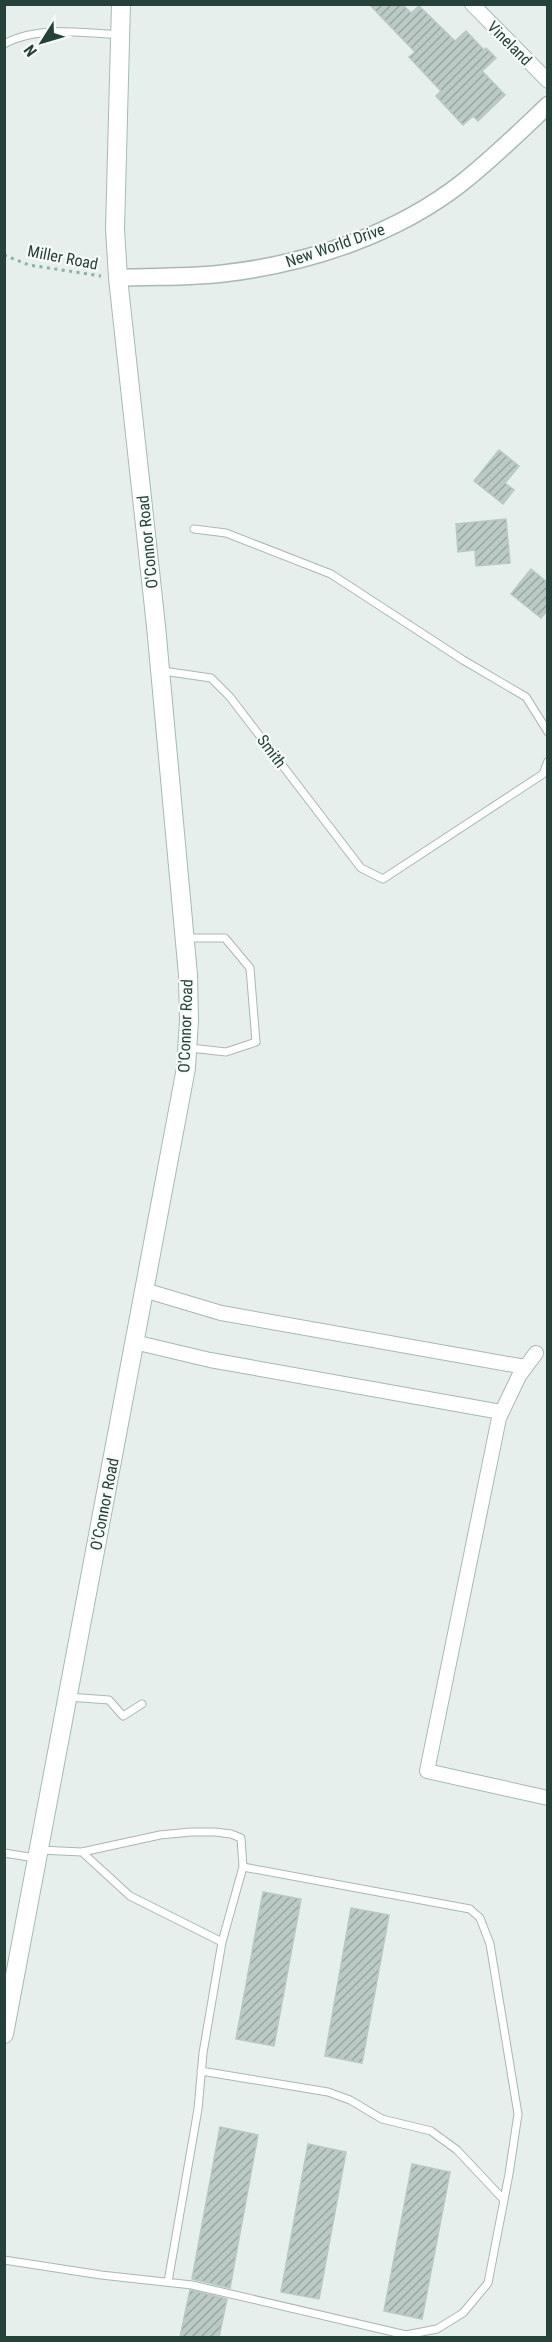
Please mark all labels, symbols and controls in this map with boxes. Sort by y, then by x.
north arrow [12,12,72,72]
street label: Vineland [484,17,536,69]
text: N [20,41,41,60]
street label: New World Drive [283,220,387,271]
street label: Miller Road [26,241,100,274]
street label: O'Connor Road [133,494,162,590]
street label: Smith [253,731,290,772]
street label: O'Connor Road [174,979,197,1073]
street label: O'Connor Road [86,1456,123,1552]

